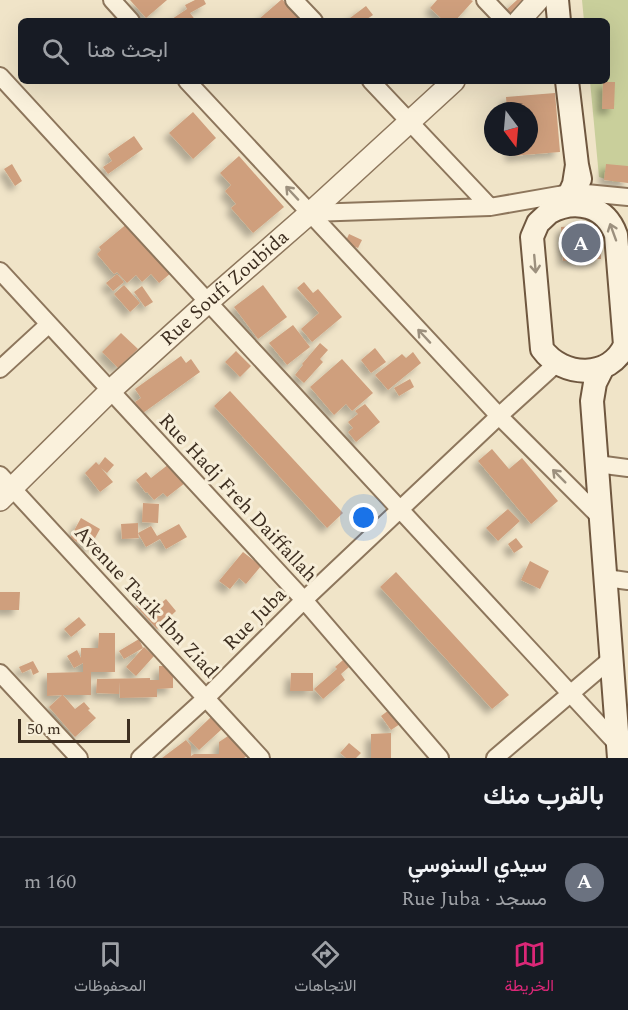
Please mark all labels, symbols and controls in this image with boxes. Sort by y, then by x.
search box [18,18,610,84]
text: ابحث هنا [87,34,168,67]
icon: search [39,35,72,68]
north arrow [484,102,538,156]
one-way arrow [285,186,299,201]
pin: A [562,220,600,266]
street label: Rue Soufi Zoubida [154,223,296,353]
one-way arrow [607,223,618,241]
one-way arrow [530,254,541,274]
one-way arrow [417,329,431,344]
street label: Rue Hadj Freh Daiffallah [152,407,324,589]
one-way arrow [552,469,567,484]
your location [349,503,378,532]
street label: Avenue Tarik Ibn Ziad [67,519,225,685]
street label: Rue Juba [216,580,294,658]
scale bar [18,716,130,744]
text: 50 m [27,717,61,741]
text: بالقرب منك [483,776,604,816]
text: سيدي السنوسي [408,849,547,882]
text: 160 m [24,867,76,897]
text: A [577,867,592,897]
text: مسجد · Rue Juba [401,884,547,914]
tab: المحفوظات [74,938,146,1000]
tab: الاتجاهات [294,938,356,1000]
tab: الخريطة [504,938,554,1000]

